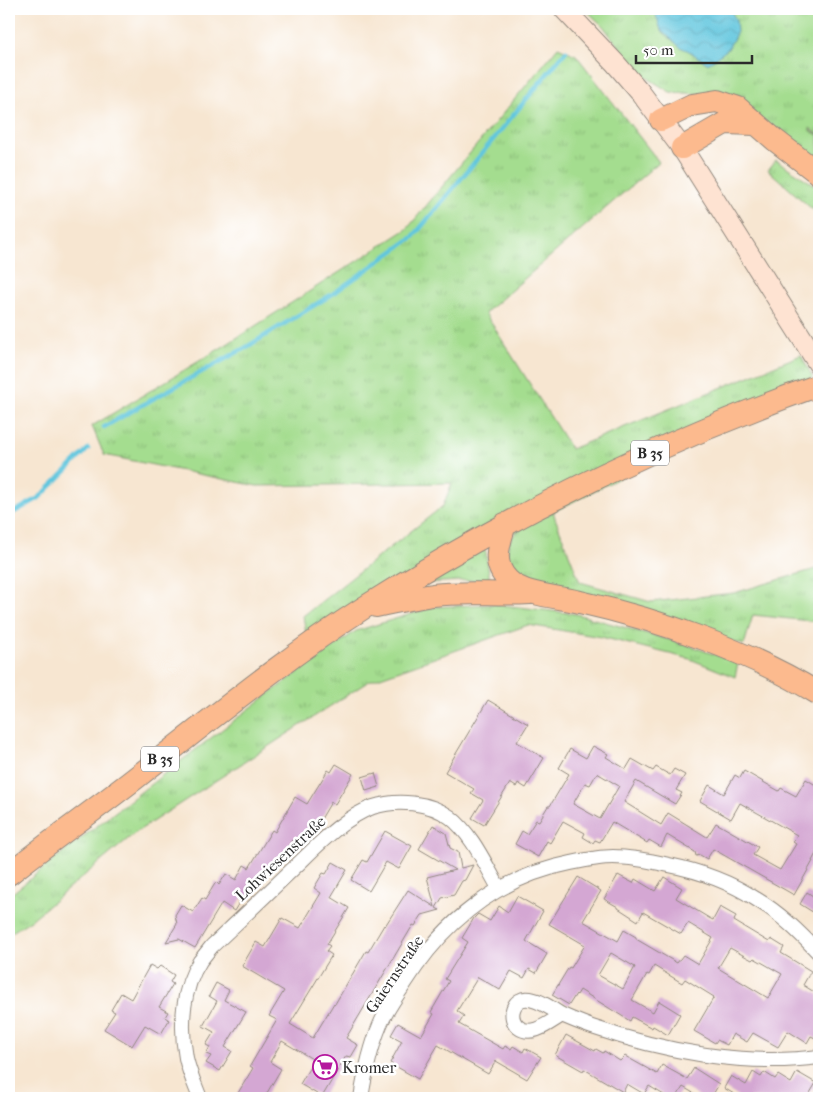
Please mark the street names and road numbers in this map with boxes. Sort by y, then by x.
road number: B 35 [631,440,669,466]
road number: B 35 [141,746,179,772]
street label: Lohwiesenstraße [231,812,329,905]
street label: Gaiernstraße [361,932,427,1017]

